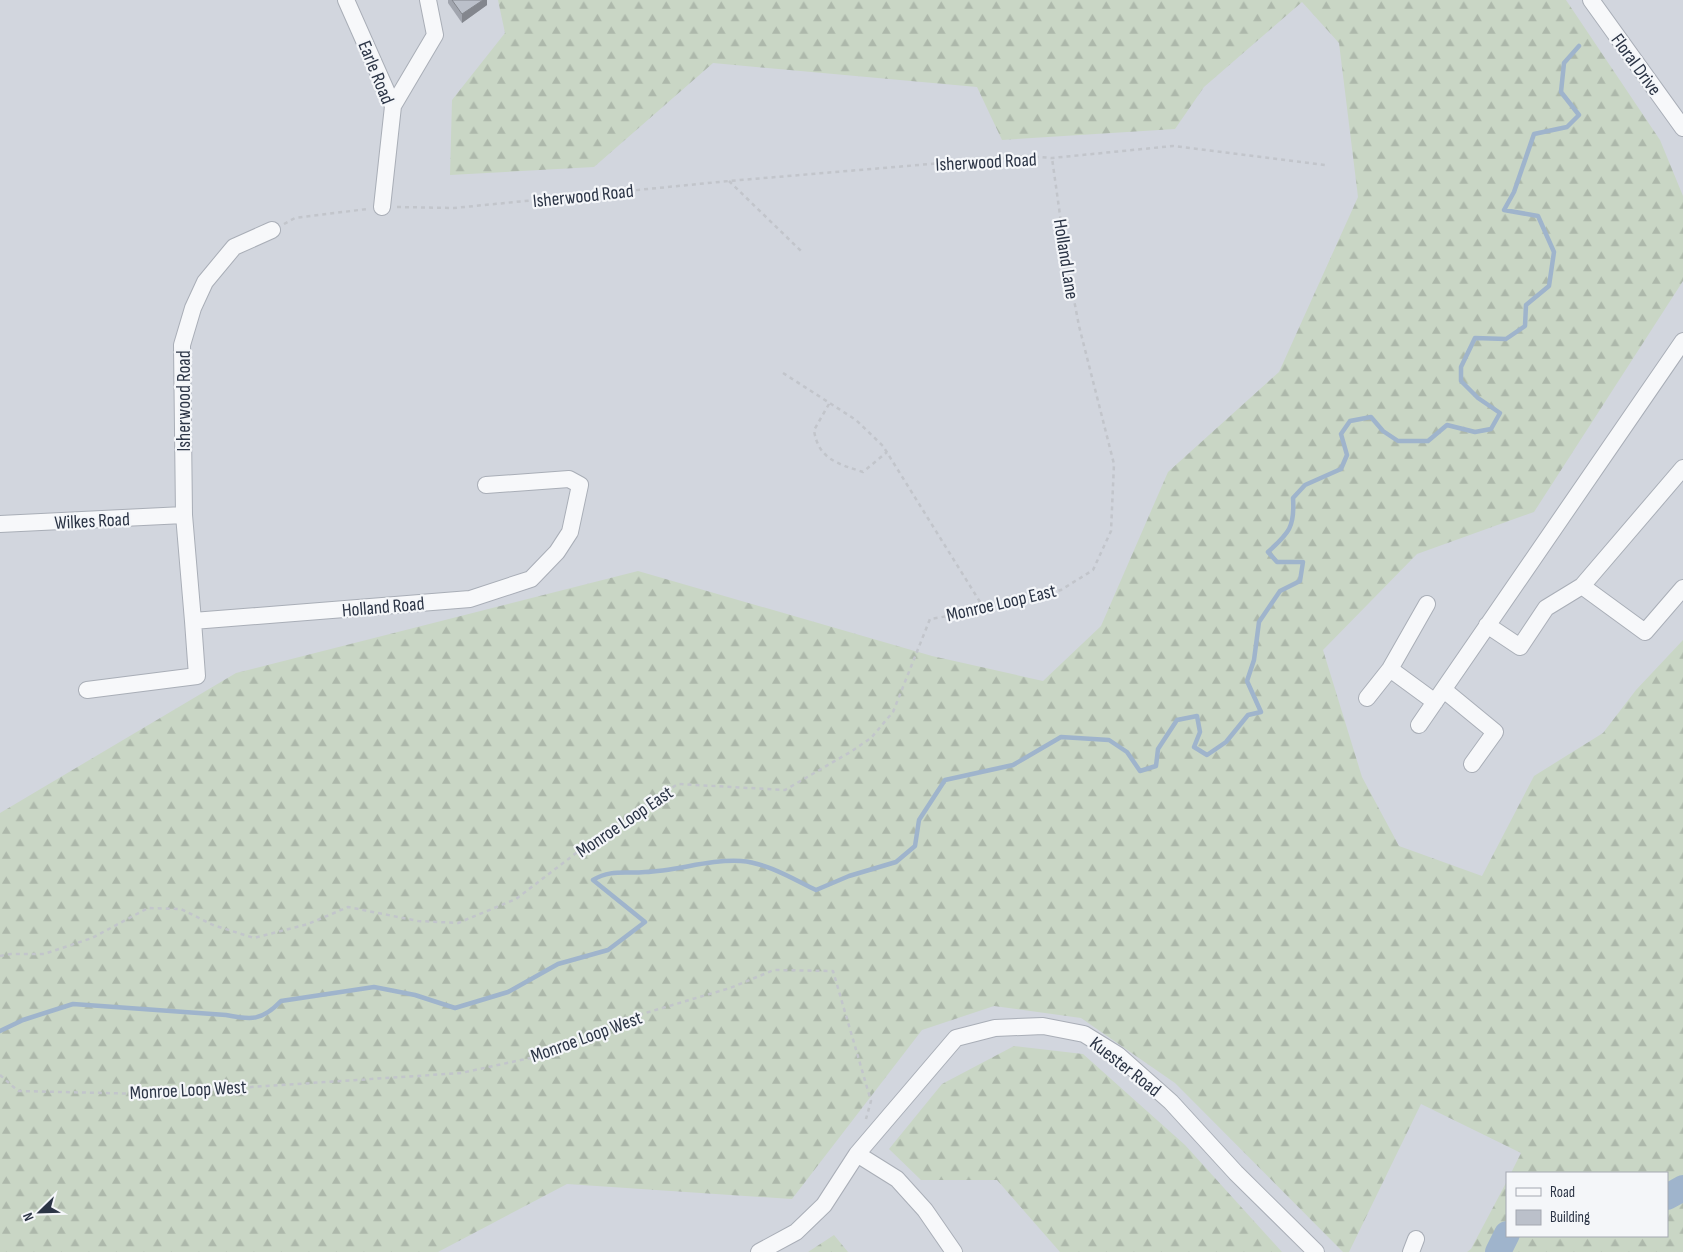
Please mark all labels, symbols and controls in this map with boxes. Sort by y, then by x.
street label: Floral Drive [1606,29,1666,100]
street label: Earle Road [353,38,399,108]
street label: Isherwood Road [935,148,1037,177]
street label: Isherwood Road [532,180,635,213]
street label: Holland Lane [1048,217,1083,301]
street label: Isherwood Road [173,350,196,452]
street label: Wilkes Road [54,508,130,535]
street label: Monroe Loop East [944,580,1059,627]
street label: Holland Road [341,592,425,623]
street label: Monroe Loop East [572,781,678,863]
street label: Monroe Loop West [528,1007,646,1068]
street label: Kuester Road [1085,1032,1165,1102]
street label: Monroe Loop West [129,1076,247,1105]
legend [1506,1172,1668,1237]
text: Road [1550,1183,1575,1202]
north arrow [15,1187,65,1237]
text: Building [1550,1208,1590,1227]
text: N [19,1210,38,1224]

